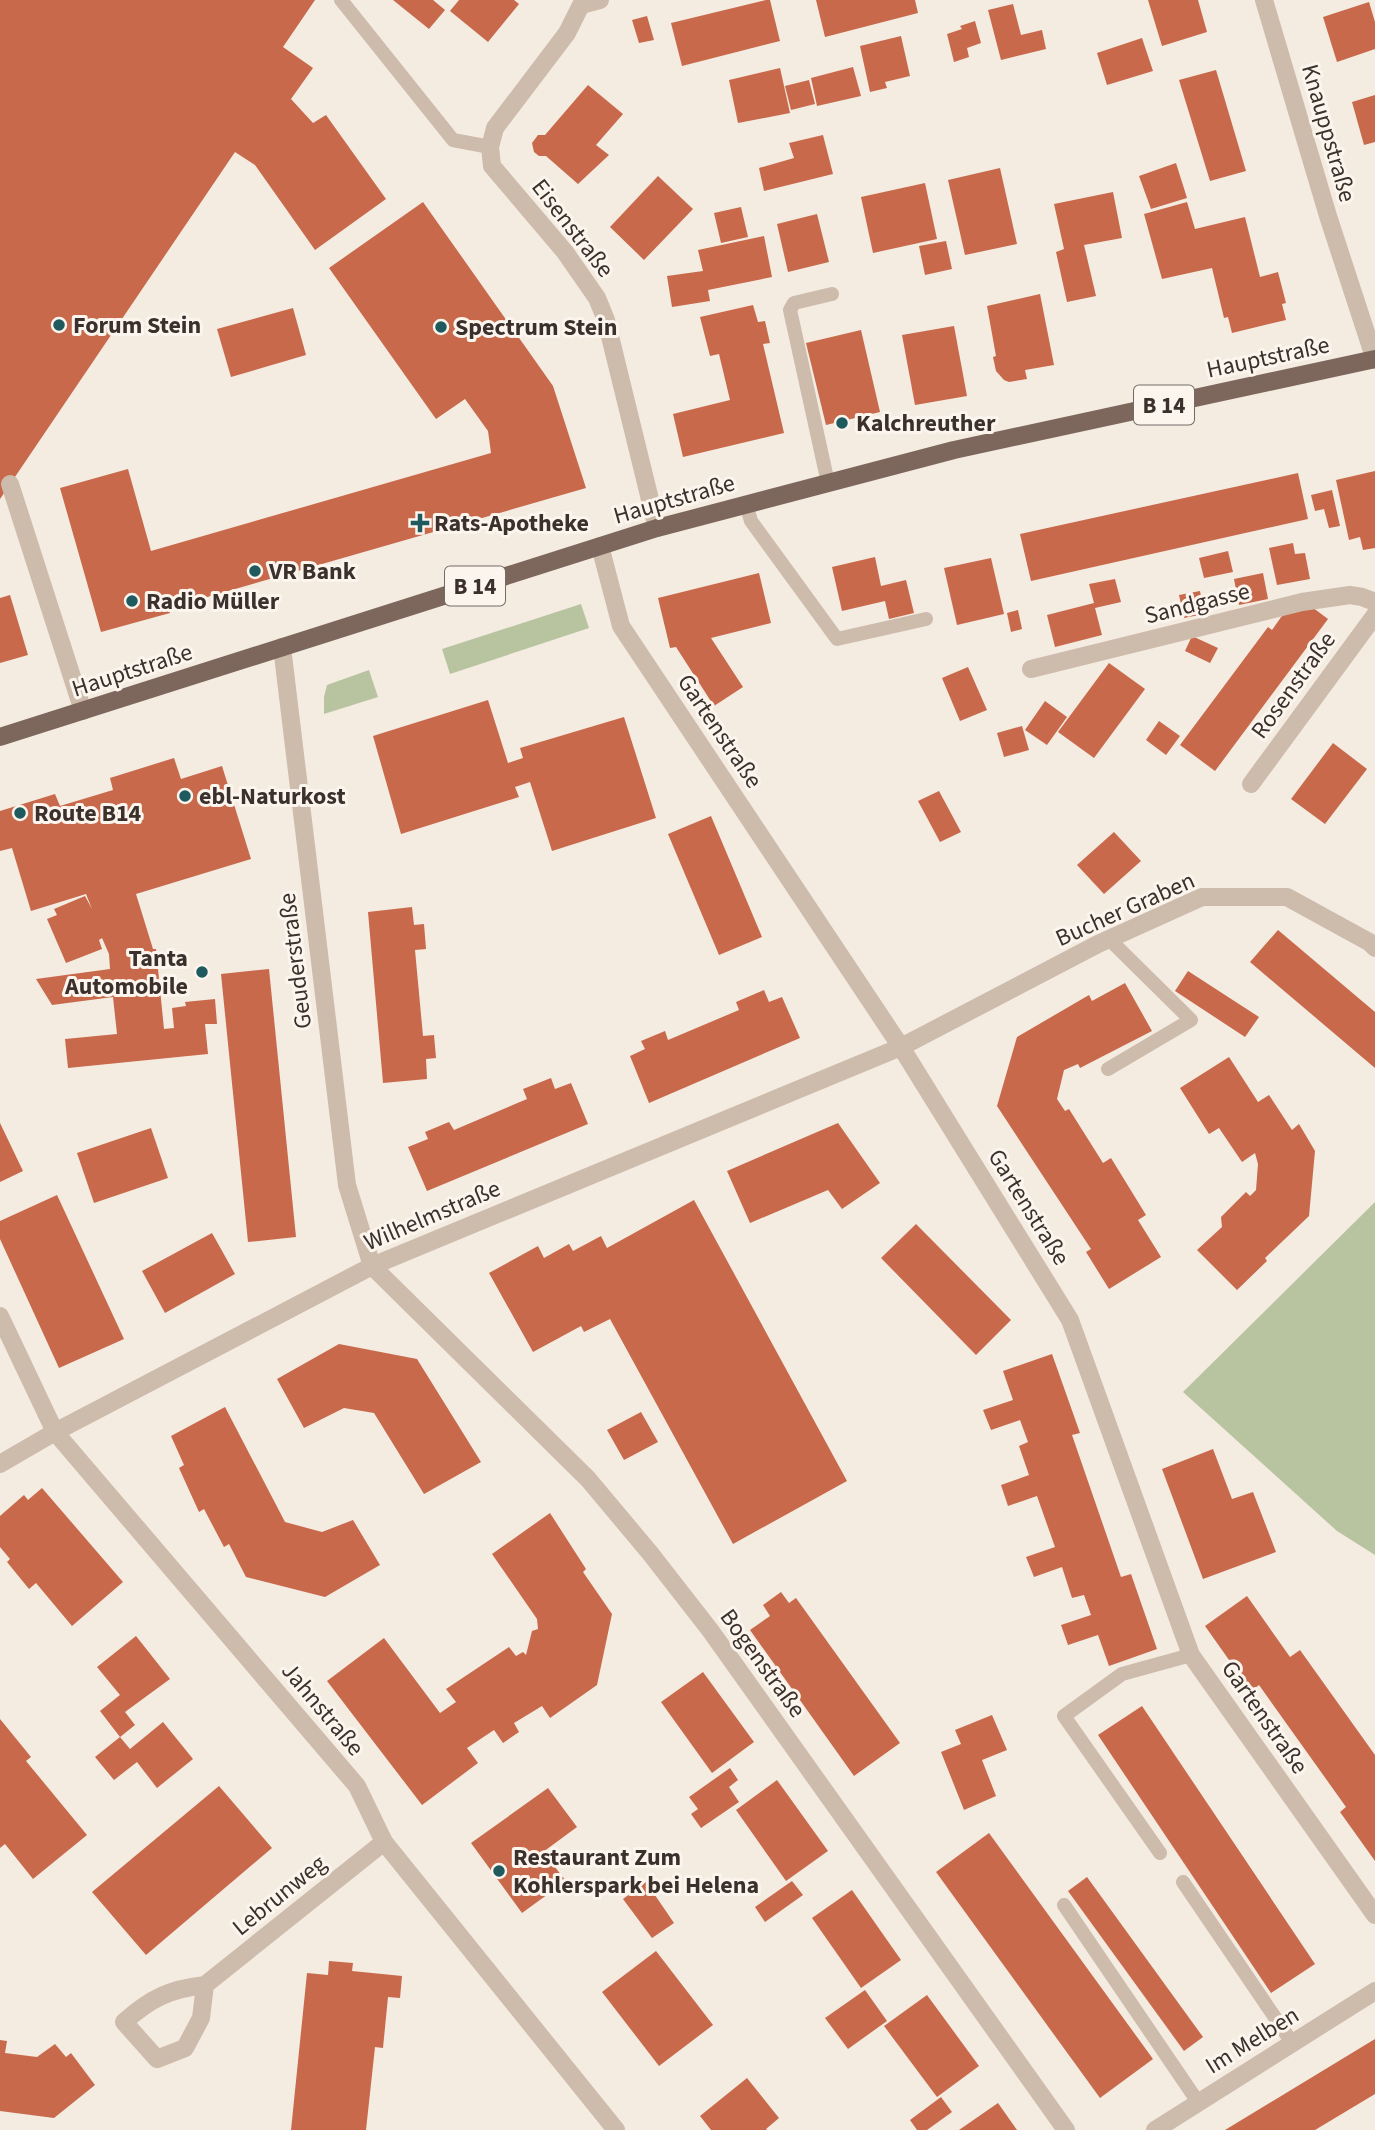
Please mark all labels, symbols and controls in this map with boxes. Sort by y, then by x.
street label: Knauppstraße [1292,60,1365,206]
street label: Eisenstraße [523,171,622,285]
place label: Forum Stein [73,308,201,343]
place label: Spectrum Stein [455,310,617,345]
marker: Forum Stein [51,317,67,333]
marker: Spectrum Stein [433,319,449,335]
street label: Hauptstraße [1203,327,1333,388]
road number: B 14 [1134,386,1194,424]
place label: Kalchreuther [856,406,996,441]
marker: Kalchreuther [834,415,850,431]
street label: Hauptstraße [609,465,739,534]
place label: Rats-Apotheke [434,506,589,541]
marker: Rats-Apotheke [412,515,428,531]
place label: VR Bank [268,554,357,589]
marker: VR Bank [247,563,263,579]
road number: B 14 [445,566,505,606]
street label: Sandgasse [1141,574,1253,633]
place label: Radio Müller [146,584,280,619]
marker: Radio Müller [124,593,140,609]
street label: Rosenstraße [1243,625,1344,746]
street label: Hauptstraße [67,635,197,706]
street label: Gartenstraße [668,667,771,796]
place label: ebl-Naturkost [199,779,346,814]
marker: ebl-Naturkost [177,788,193,804]
place label: Route B14 [34,796,142,831]
marker: Route B14 [12,805,28,821]
street label: Bucher Graben [1050,863,1200,956]
street label: Geuderstraße [270,891,321,1031]
place label: Tanta Automobile [64,941,188,1004]
marker: Tanta Automobile [194,964,210,980]
street label: Gartenstraße [979,1142,1078,1272]
street label: Wilhelmstraße [359,1171,506,1260]
street label: Bogenstraße [711,1602,814,1725]
street label: Gartenstraße [1213,1653,1317,1781]
street label: Jahnstraße [273,1655,372,1764]
place label: Restaurant Zum Kohlerspark bei Helena [513,1840,759,1903]
street label: Lebrunweg [225,1847,334,1944]
marker: Restaurant Zum Kohlerspark bei Helena [491,1863,507,1879]
street label: Im Melben [1199,1998,1306,2083]

